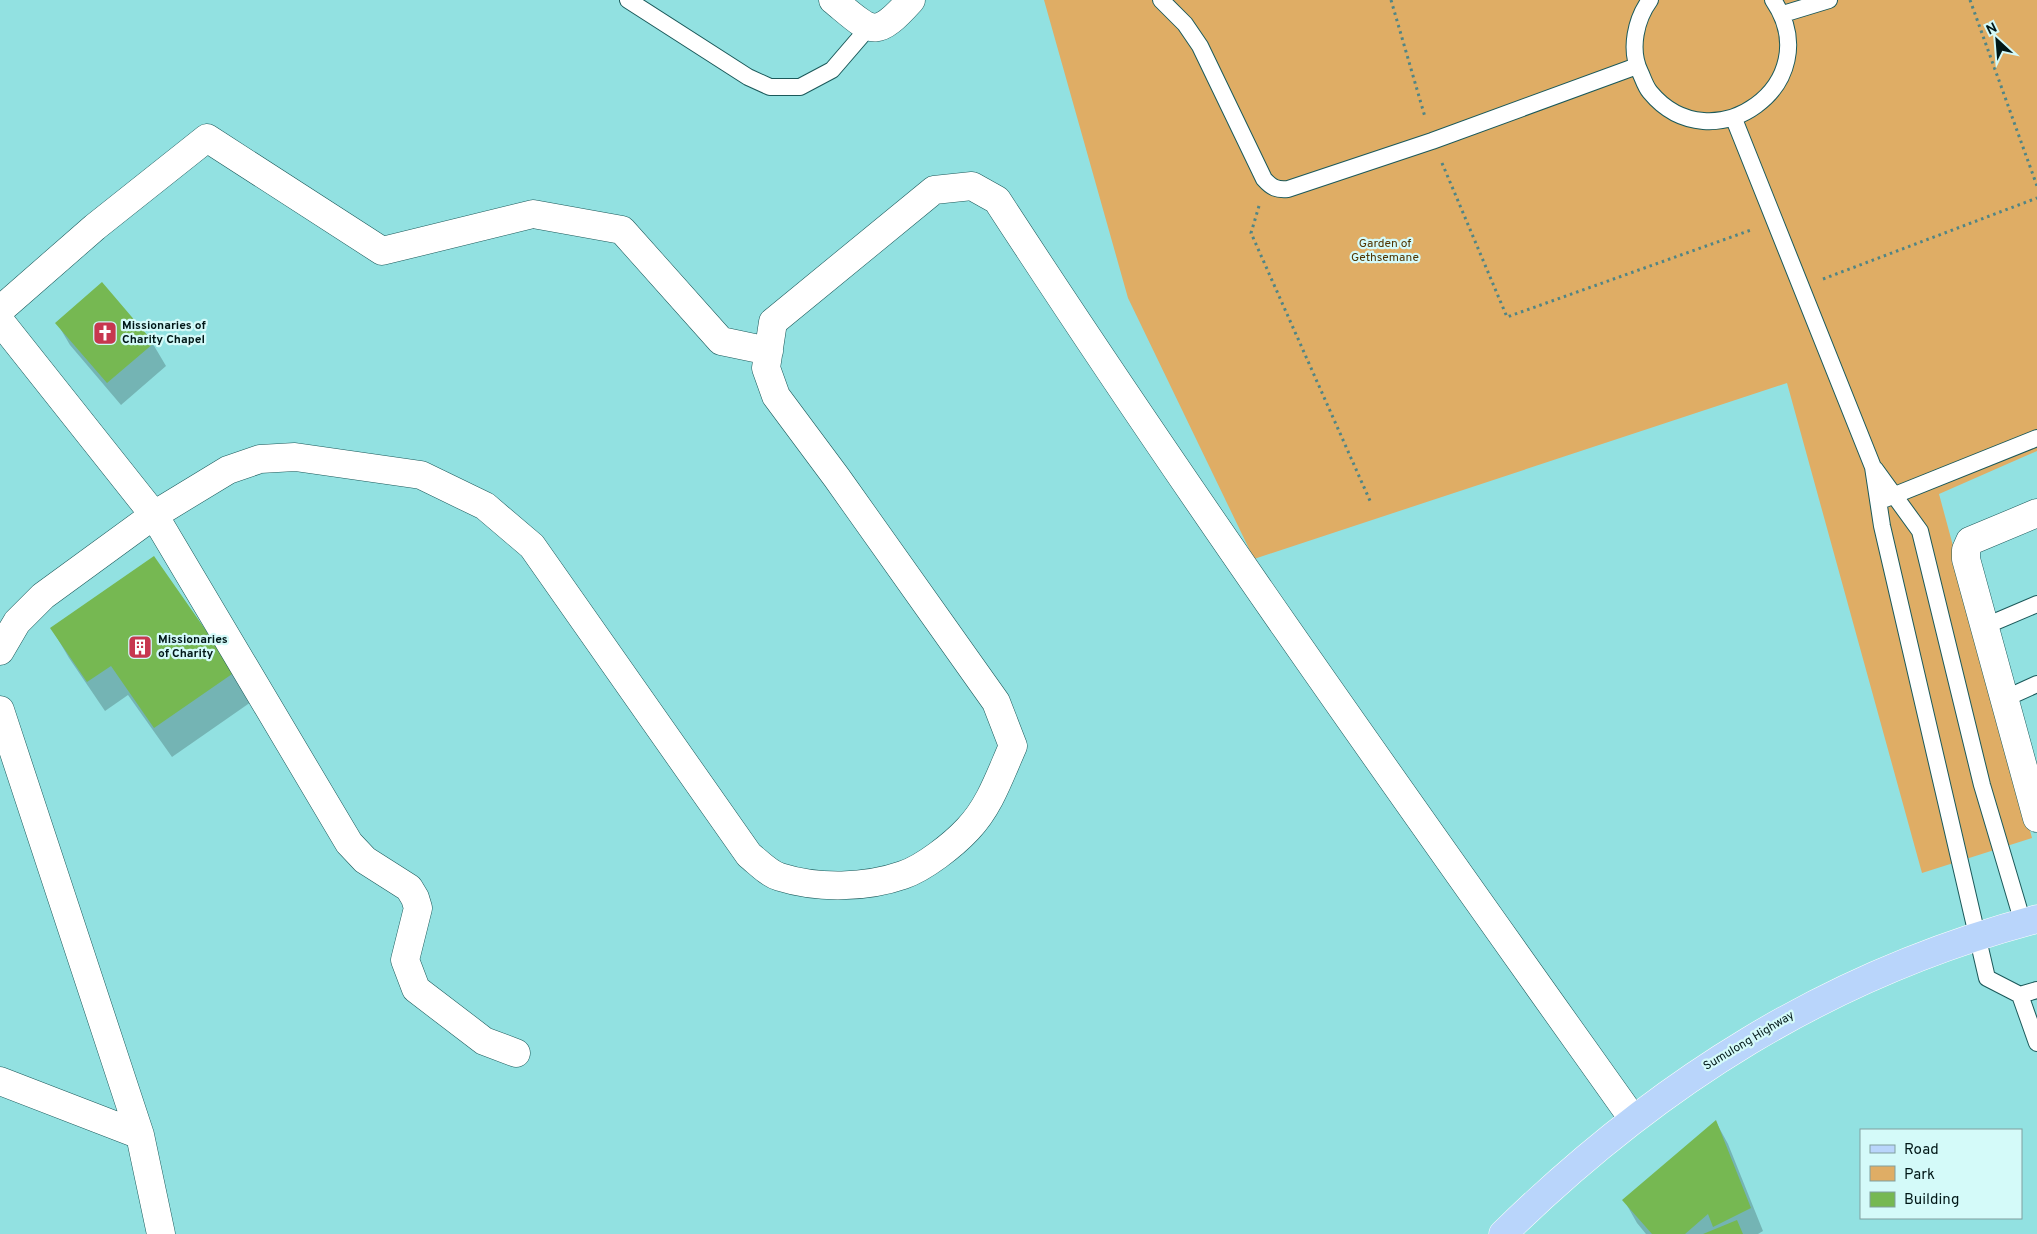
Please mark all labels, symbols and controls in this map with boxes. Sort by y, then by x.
north arrow [1972,15,2022,65]
text: N [1984,20,2000,40]
park label: Garden of Gethsemane [1351,236,1419,266]
place label: Missionaries of Charity Chapel [122,318,206,348]
church icon: Missionaries of Charity Chapel [92,320,118,346]
place label: Missionaries of Charity [158,632,228,662]
building icon: Missionaries of Charity [127,634,153,660]
street label: Sumulong Highway [1701,1008,1797,1074]
legend [1860,1129,2022,1219]
text: Road [1904,1141,1939,1160]
text: Park [1904,1166,1935,1185]
text: Building [1904,1191,1959,1210]

